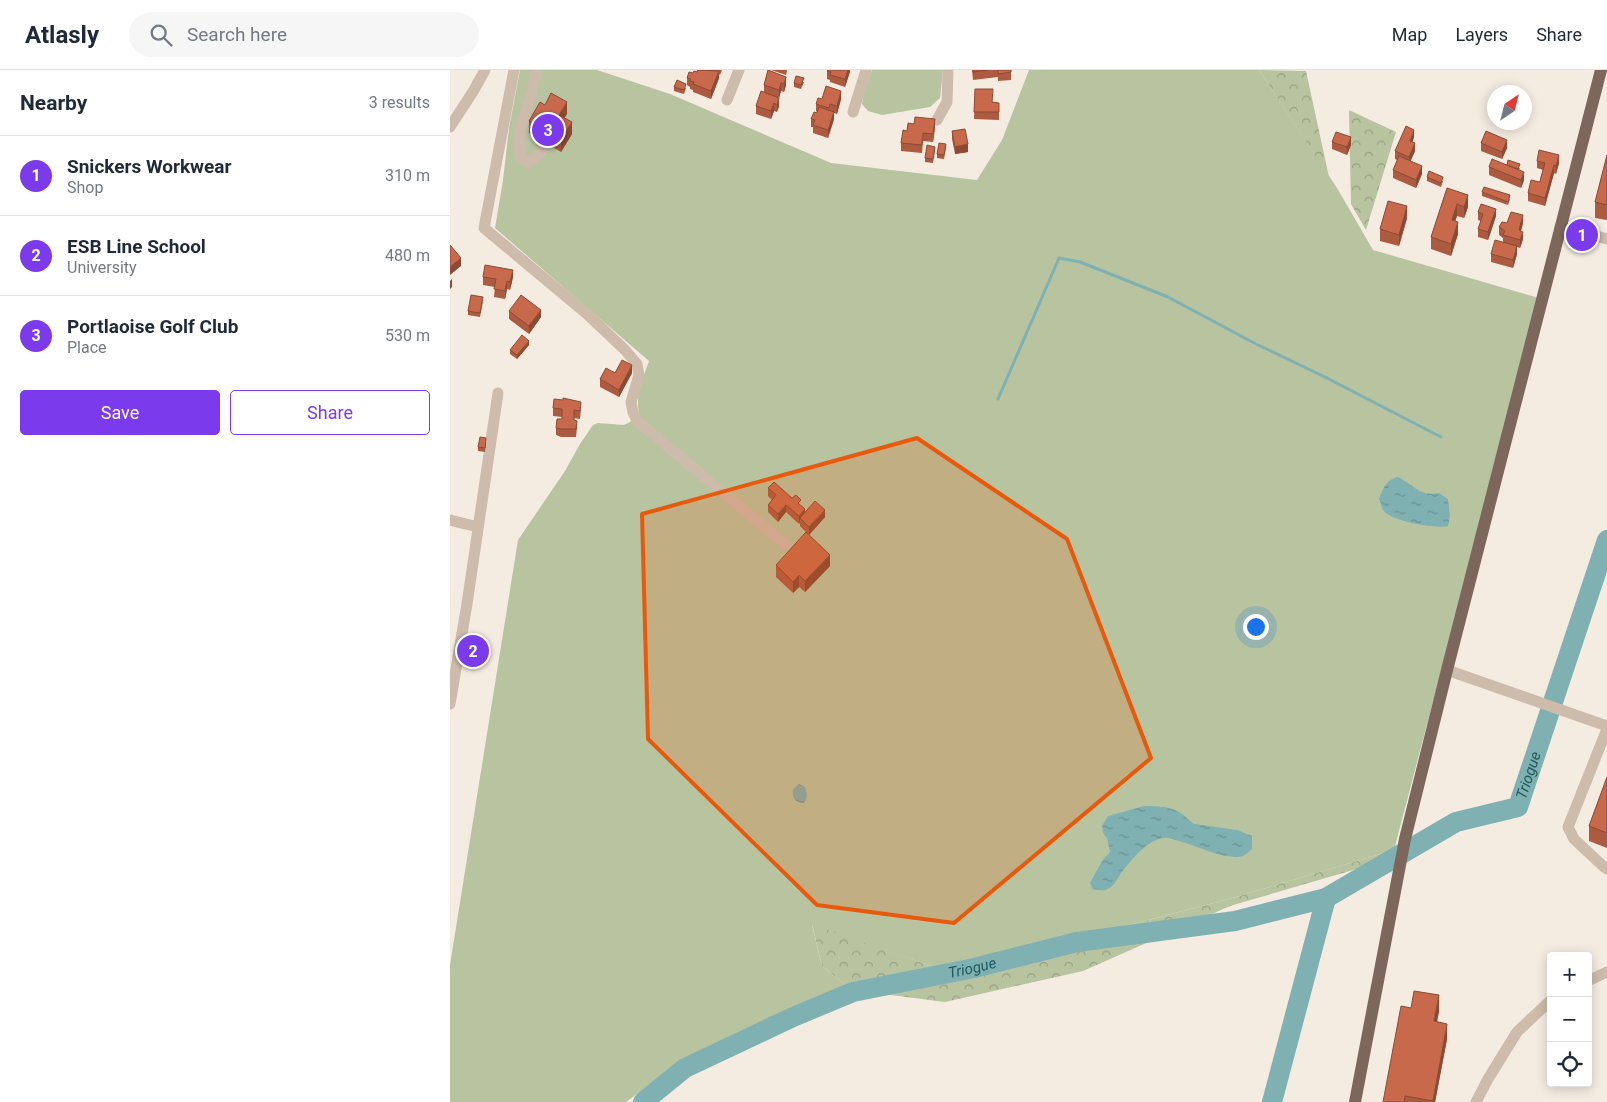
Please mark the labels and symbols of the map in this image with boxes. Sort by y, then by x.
north arrow [1487,85,1532,130]
pin: 3 [532,111,564,149]
pin: 1 [1566,216,1598,254]
your location [1243,614,1269,640]
pin: 2 [457,632,489,670]
water label: Triogue [1512,749,1545,801]
water label: Triogue [946,954,998,982]

